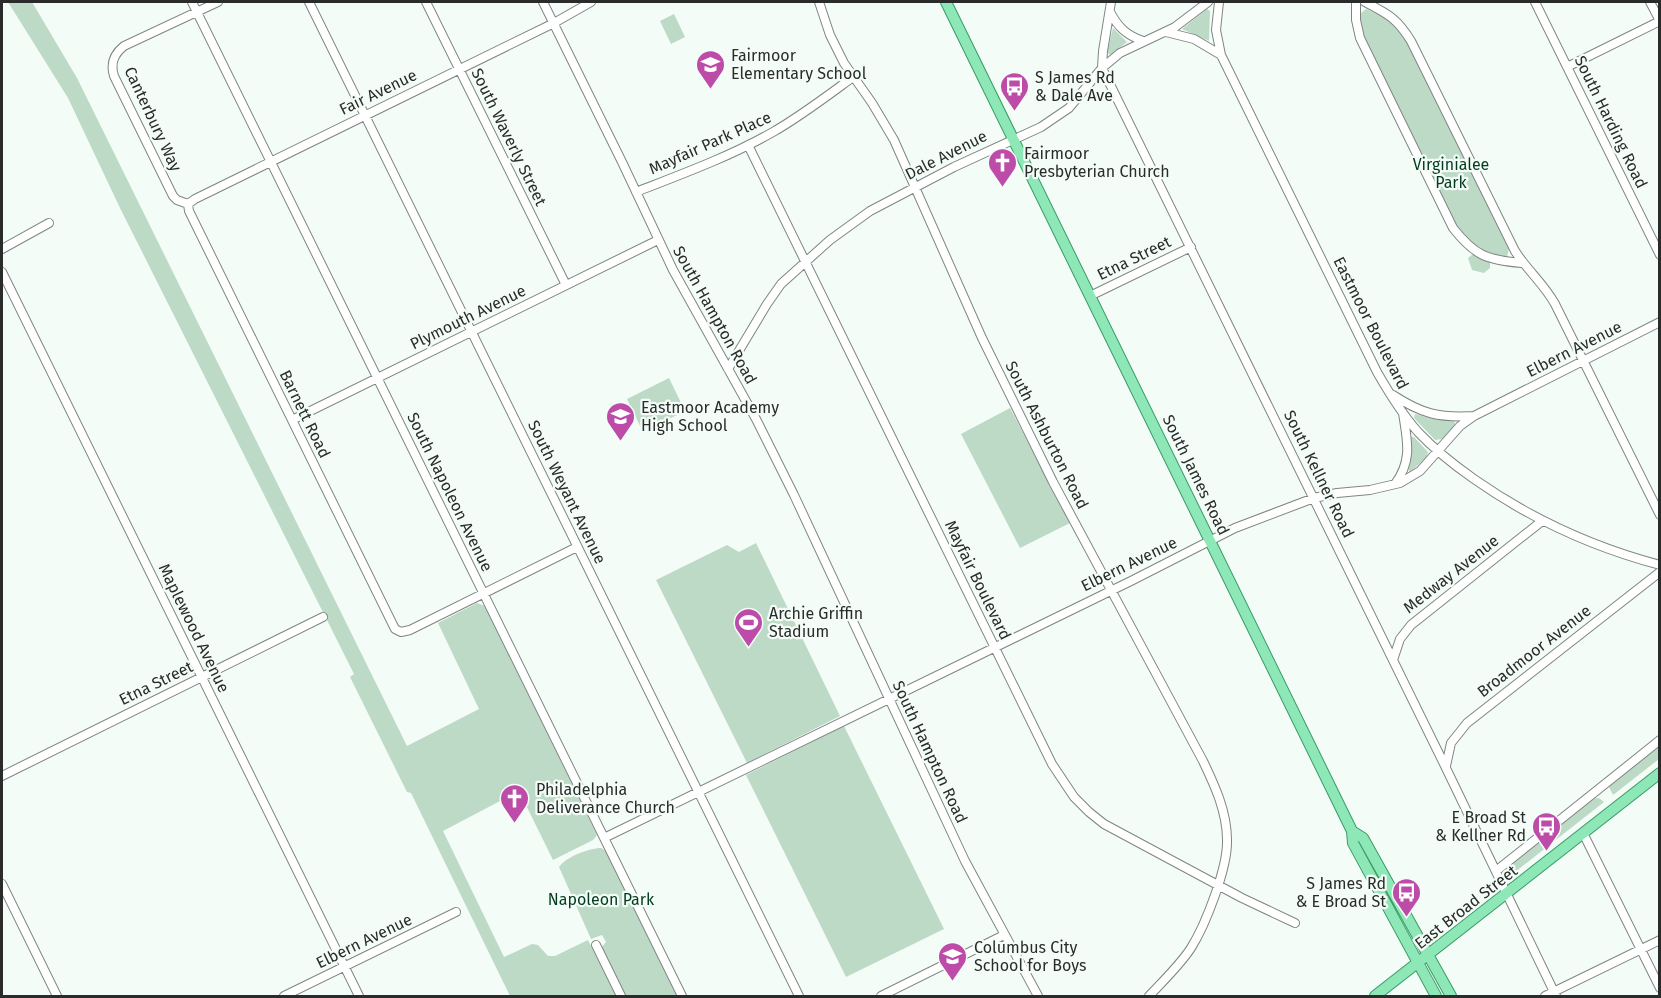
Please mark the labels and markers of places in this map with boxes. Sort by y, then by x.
place label: Fairmoor Elementary School [731,46,867,83]
school or university icon: Fairmoor Elementary School [694,48,726,90]
place label: S James Rd & Dale Ave [1035,68,1115,105]
bus stop icon: S James Rd & Dale Ave [998,70,1030,112]
place label: Fairmoor Presbyterian Church [1024,144,1170,181]
church icon: Fairmoor Presbyterian Church [987,146,1019,188]
place label: Eastmoor Academy High School [641,398,779,435]
school or university icon: Eastmoor Academy High School [604,400,636,442]
place label: Archie Griffin Stadium [769,604,863,641]
sports icon: Archie Griffin Stadium [732,606,764,648]
place label: Philadelphia Deliverance Church [536,780,675,817]
church icon: Philadelphia Deliverance Church [499,782,531,824]
place label: E Broad St & Kellner Rd [1435,808,1526,845]
bus stop icon: E Broad St & Kellner Rd [1531,810,1563,852]
place label: S James Rd & E Broad St [1296,874,1386,911]
bus stop icon: S James Rd & E Broad St [1391,876,1423,918]
place label: Columbus City School for Boys [974,938,1087,975]
school or university icon: Columbus City School for Boys [937,940,969,982]

